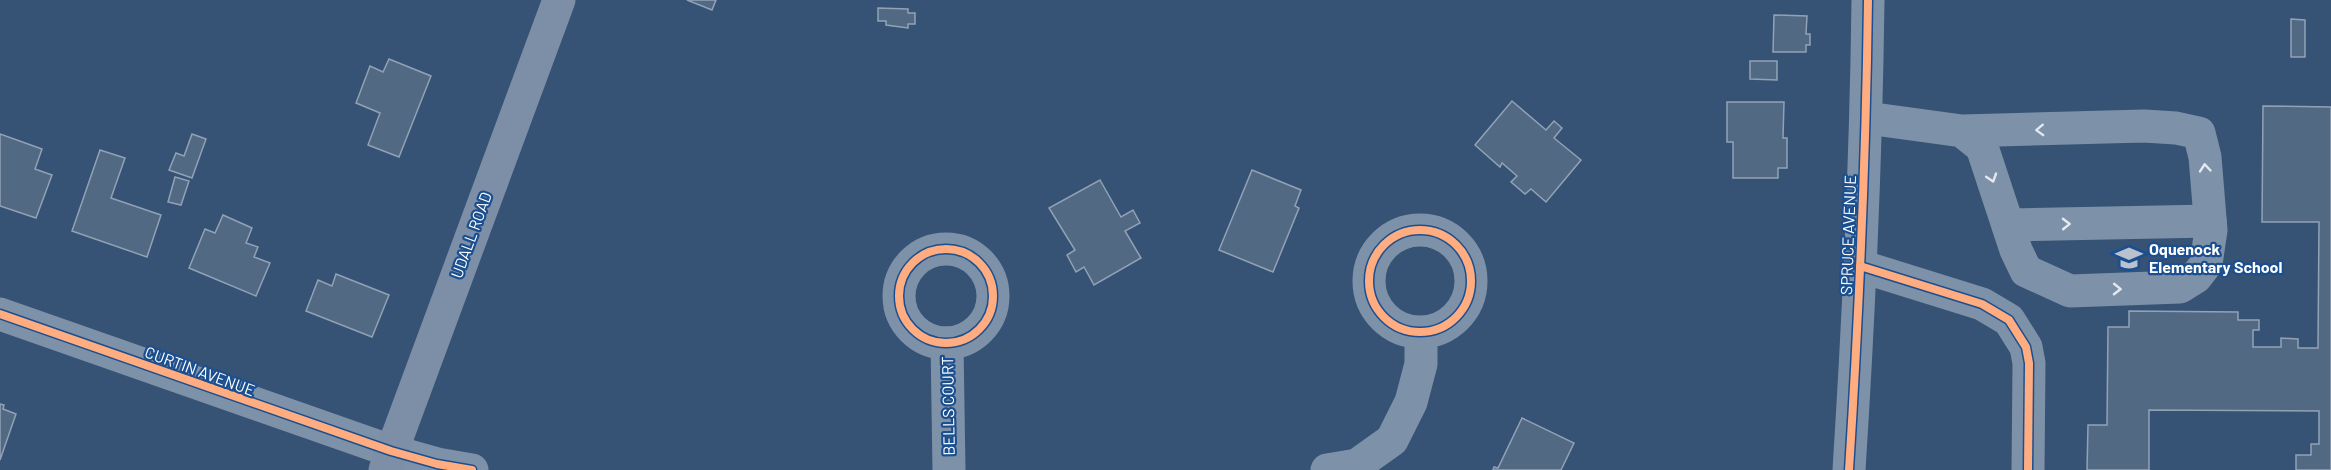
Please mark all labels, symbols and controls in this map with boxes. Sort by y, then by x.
one-way arrow [2035,124,2044,136]
one-way arrow [2199,163,2212,172]
one-way arrow [1985,172,1998,183]
street label: SPRUCE AVENUE [1836,175,1859,295]
street label: UDALL ROAD [446,189,495,281]
one-way arrow [2062,218,2071,230]
place label: Oquenock Elementary School [2149,239,2283,276]
school or university icon: Oquenock Elementary School [2114,243,2144,273]
one-way arrow [2113,283,2122,295]
street label: CURTIN AVENUE [143,342,258,399]
street label: BELLS COURT [937,356,958,456]

